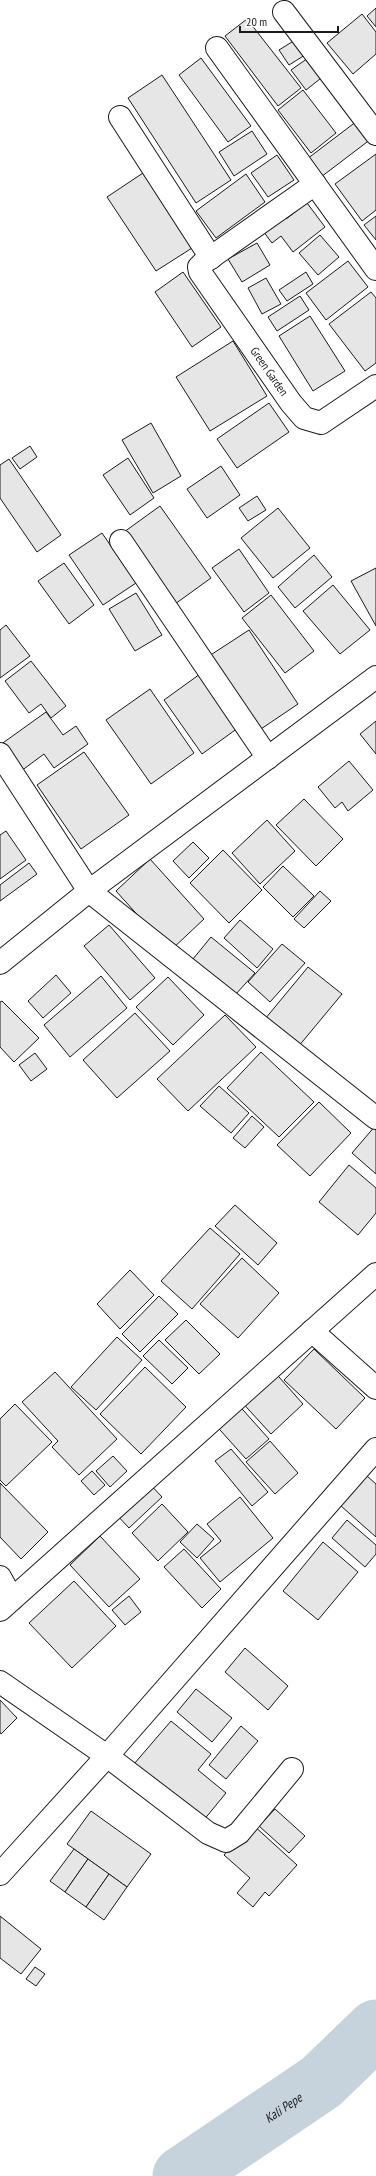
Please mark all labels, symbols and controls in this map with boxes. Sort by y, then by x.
scale bar [240,8,338,34]
text: 20 m [246,14,267,29]
street label: Green Garden [247,344,292,399]
water label: Kali Pepe [261,2088,307,2127]

